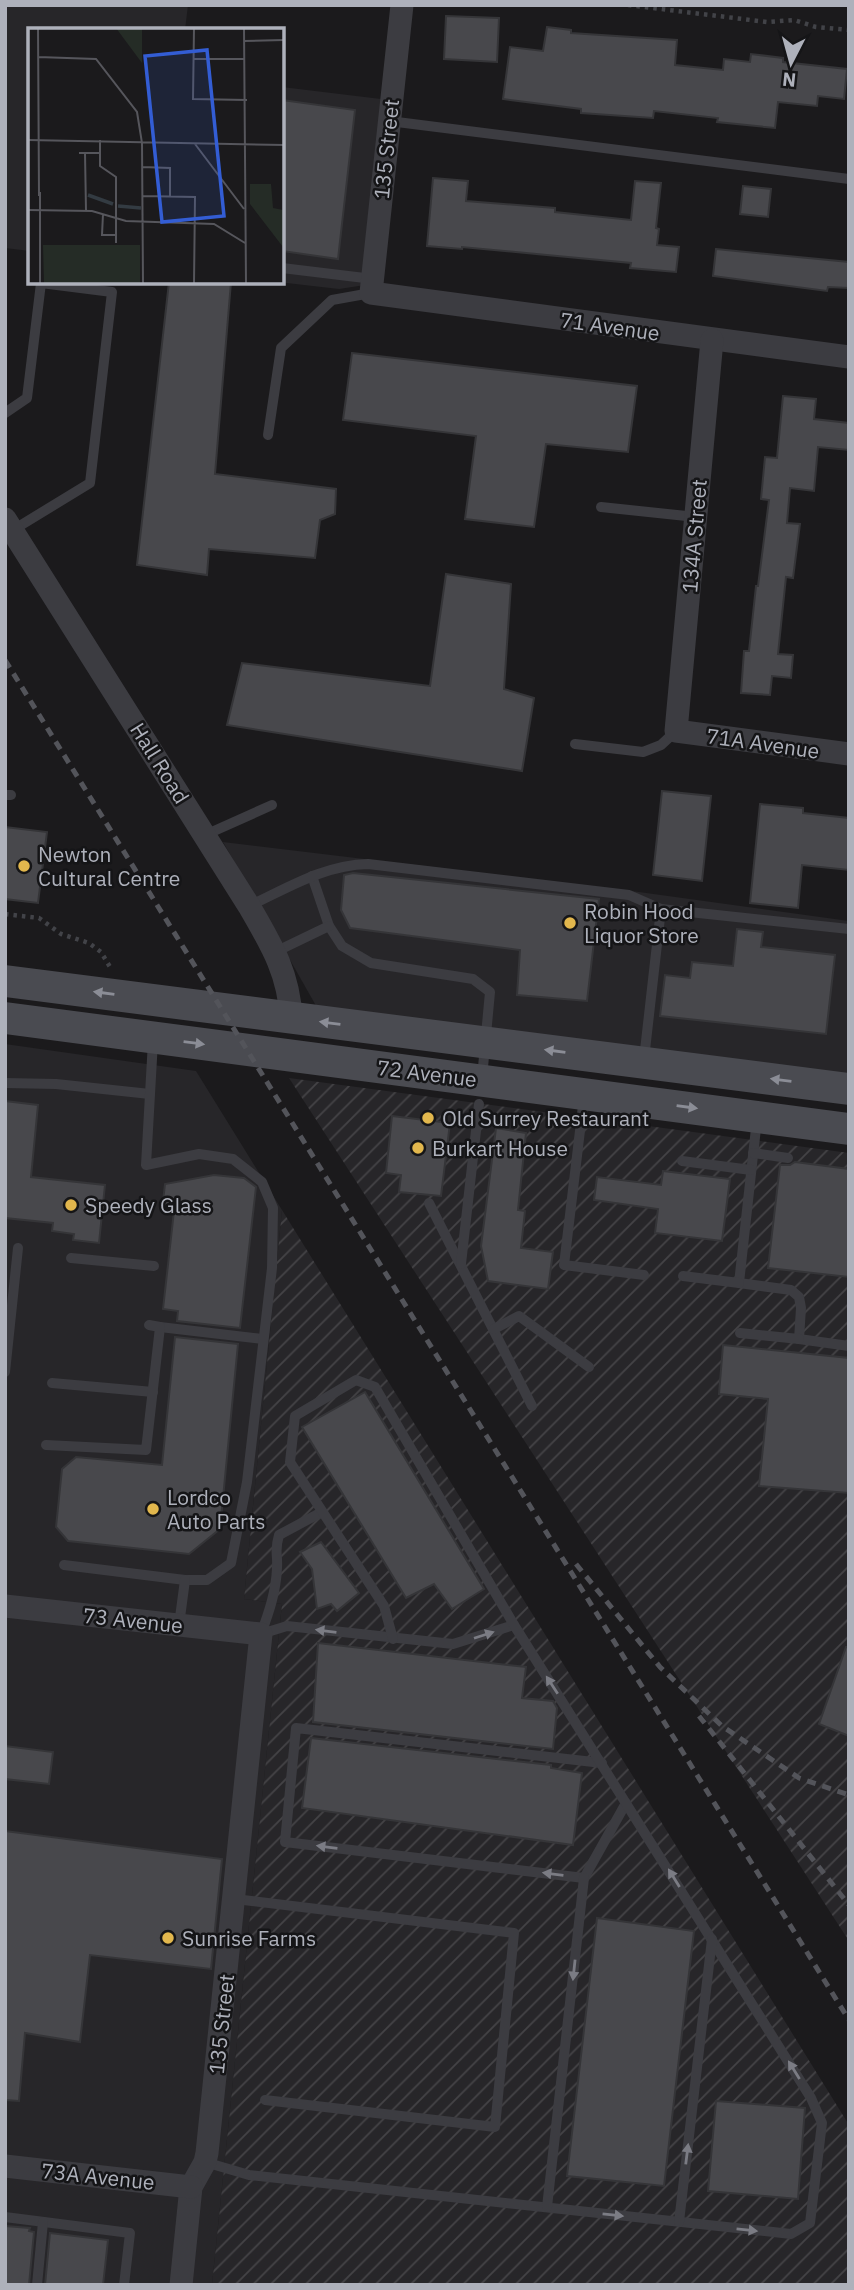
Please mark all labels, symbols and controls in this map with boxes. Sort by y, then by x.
inset map [28,28,284,284]
north arrow [756,28,826,98]
text: N [781,67,797,93]
street label: 135 Street [367,98,405,200]
street label: 71 Avenue [558,305,662,347]
street label: 134A Street [675,478,713,594]
street label: Hall Road [124,717,196,809]
street label: 71A Avenue [705,721,821,765]
place label: Newton Cultural Centre [38,840,180,892]
marker: Newton Cultural Centre [16,858,32,874]
place label: Robin Hood Liquor Store [584,897,699,949]
marker: Robin Hood Liquor Store [562,915,578,931]
one-way arrow [93,988,115,999]
one-way arrow [319,1017,341,1028]
one-way arrow [184,1038,206,1049]
one-way arrow [544,1046,566,1057]
street label: 72 Avenue [376,1053,478,1093]
one-way arrow [770,1075,792,1086]
one-way arrow [676,1102,698,1113]
place label: Old Surrey Restaurant [442,1104,649,1132]
marker: Old Surrey Restaurant [420,1110,436,1126]
place label: Burkart House [432,1134,568,1162]
marker: Burkart House [410,1140,426,1156]
place label: Speedy Glass [85,1191,212,1219]
marker: Speedy Glass [63,1197,79,1213]
place label: Lordco Auto Parts [167,1483,266,1535]
marker: Lordco Auto Parts [145,1501,161,1517]
street label: 73 Avenue [82,1601,184,1639]
one-way arrow [315,1626,337,1637]
one-way arrow [473,1629,494,1639]
one-way arrow [546,1675,559,1695]
one-way arrow [316,1842,338,1853]
one-way arrow [667,1868,680,1887]
one-way arrow [542,1869,564,1880]
place label: Sunrise Farms [182,1924,316,1952]
marker: Sunrise Farms [160,1930,176,1946]
one-way arrow [568,1959,579,1981]
street label: 135 Street [202,1973,240,2075]
one-way arrow [788,2061,801,2080]
one-way arrow [681,2143,692,2165]
street label: 73A Avenue [40,2156,156,2196]
one-way arrow [602,2209,624,2220]
one-way arrow [736,2224,758,2235]

